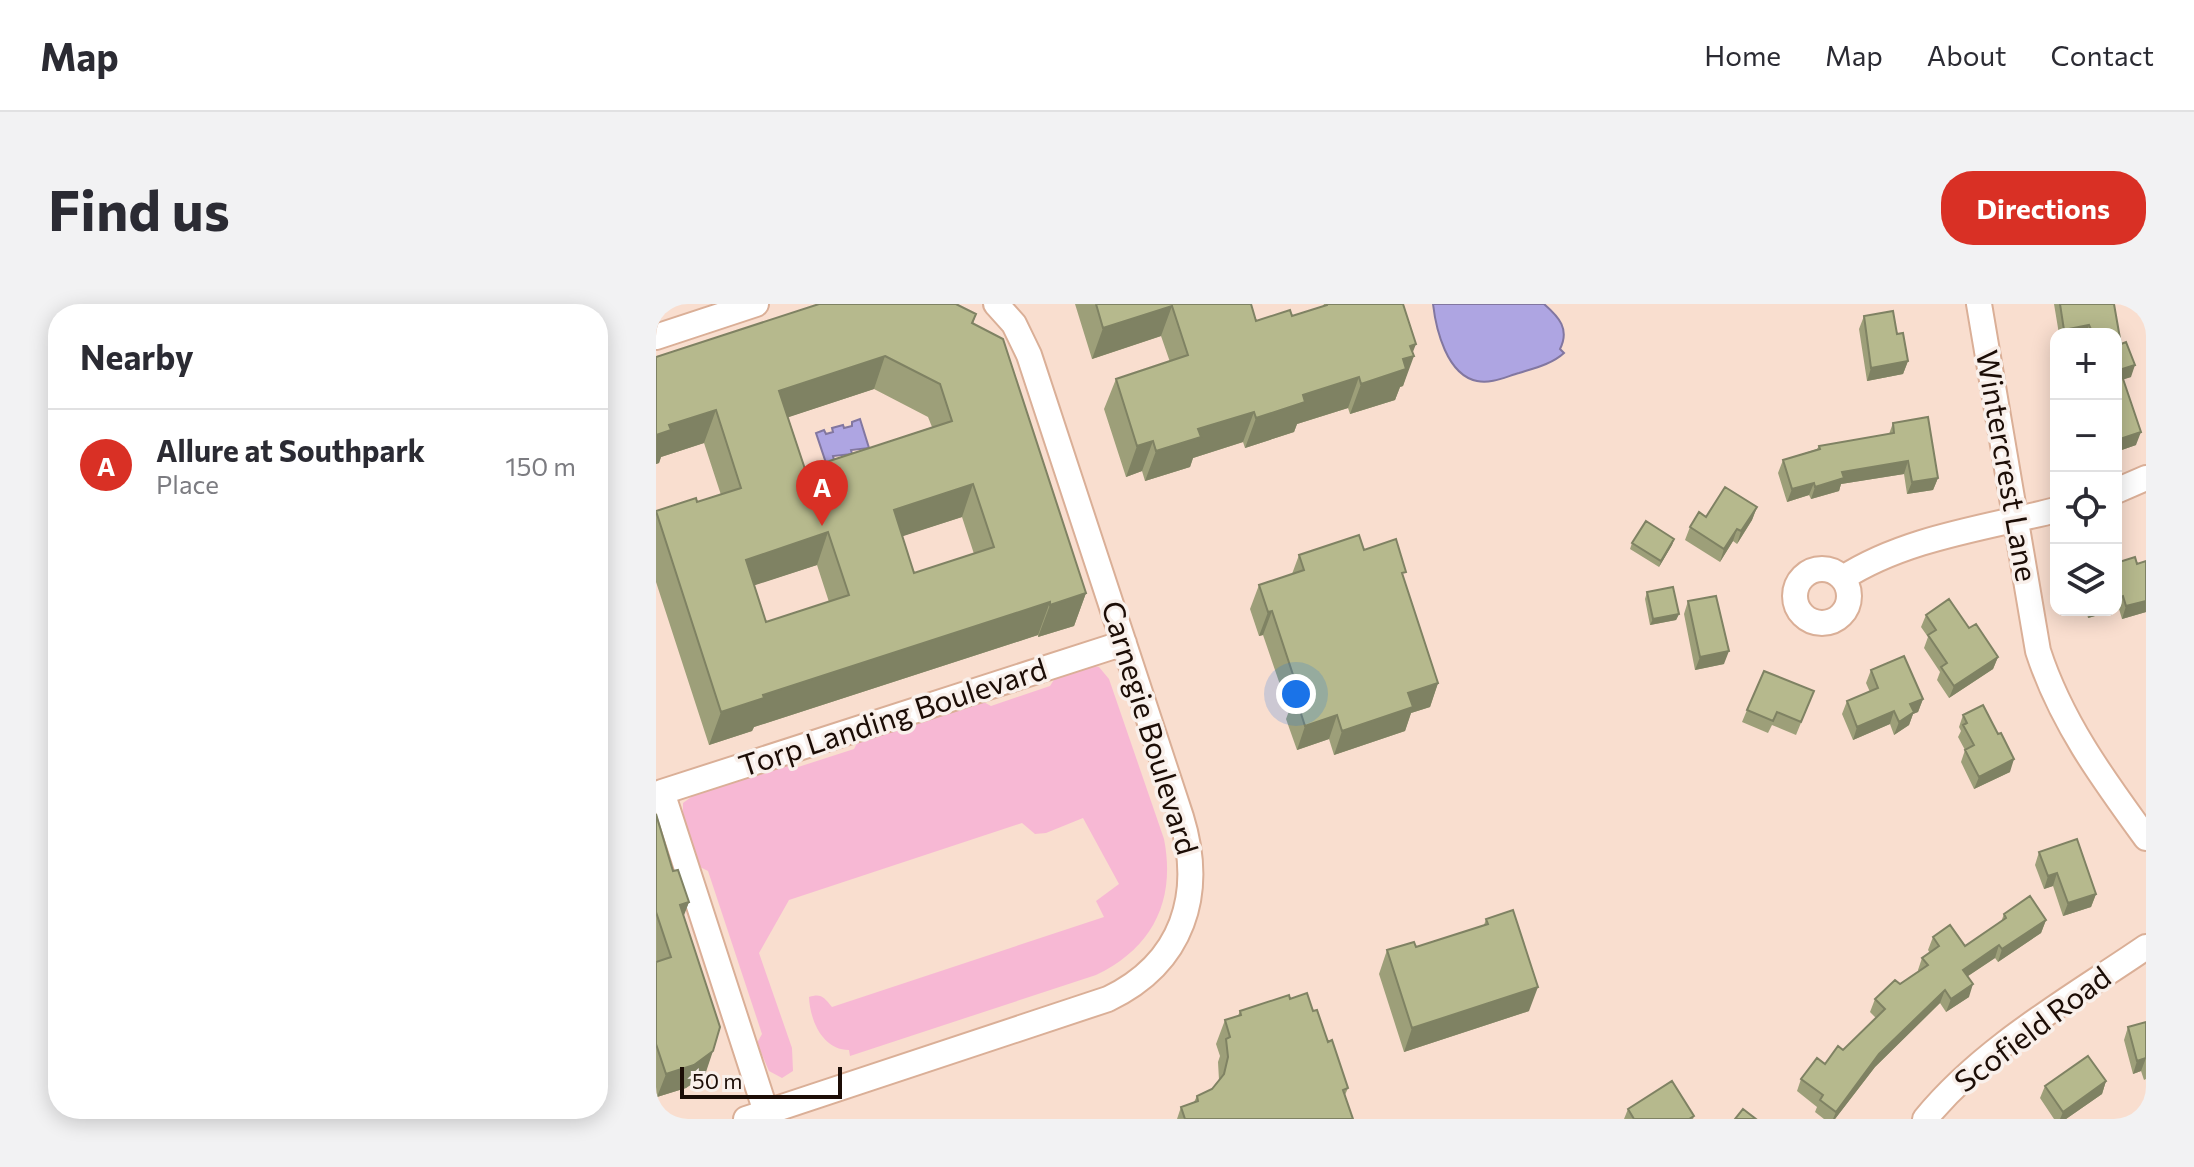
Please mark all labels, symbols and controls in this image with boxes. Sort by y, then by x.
text: Map [40,32,119,79]
text: Home [1704,38,1781,72]
text: Map [1825,38,1883,72]
text: About [1927,38,2007,72]
text: Contact [2051,38,2154,72]
button: Directions [1941,171,2146,245]
text: Find us [48,174,230,243]
map controls [2050,328,2122,616]
button: + [2050,328,2122,400]
text: Nearby [80,335,194,377]
street label: Wintercrest Lane [1970,347,2047,584]
button: − [2050,400,2122,472]
text: Allure at Southpark [156,431,425,468]
text: A [97,450,115,481]
text: 150 m [505,450,576,481]
pin: A [796,460,848,526]
text: Place [156,468,219,499]
button: locate [2050,472,2122,544]
button: layers [2050,544,2122,616]
street label: Carnegie Boulevard [1095,596,1208,859]
street label: Torp Landing Boulevard [734,648,1051,783]
your location [1276,674,1316,714]
street label: Scofield Road [1946,957,2117,1099]
scale bar [680,1063,842,1099]
text: 50 m [692,1067,742,1094]

